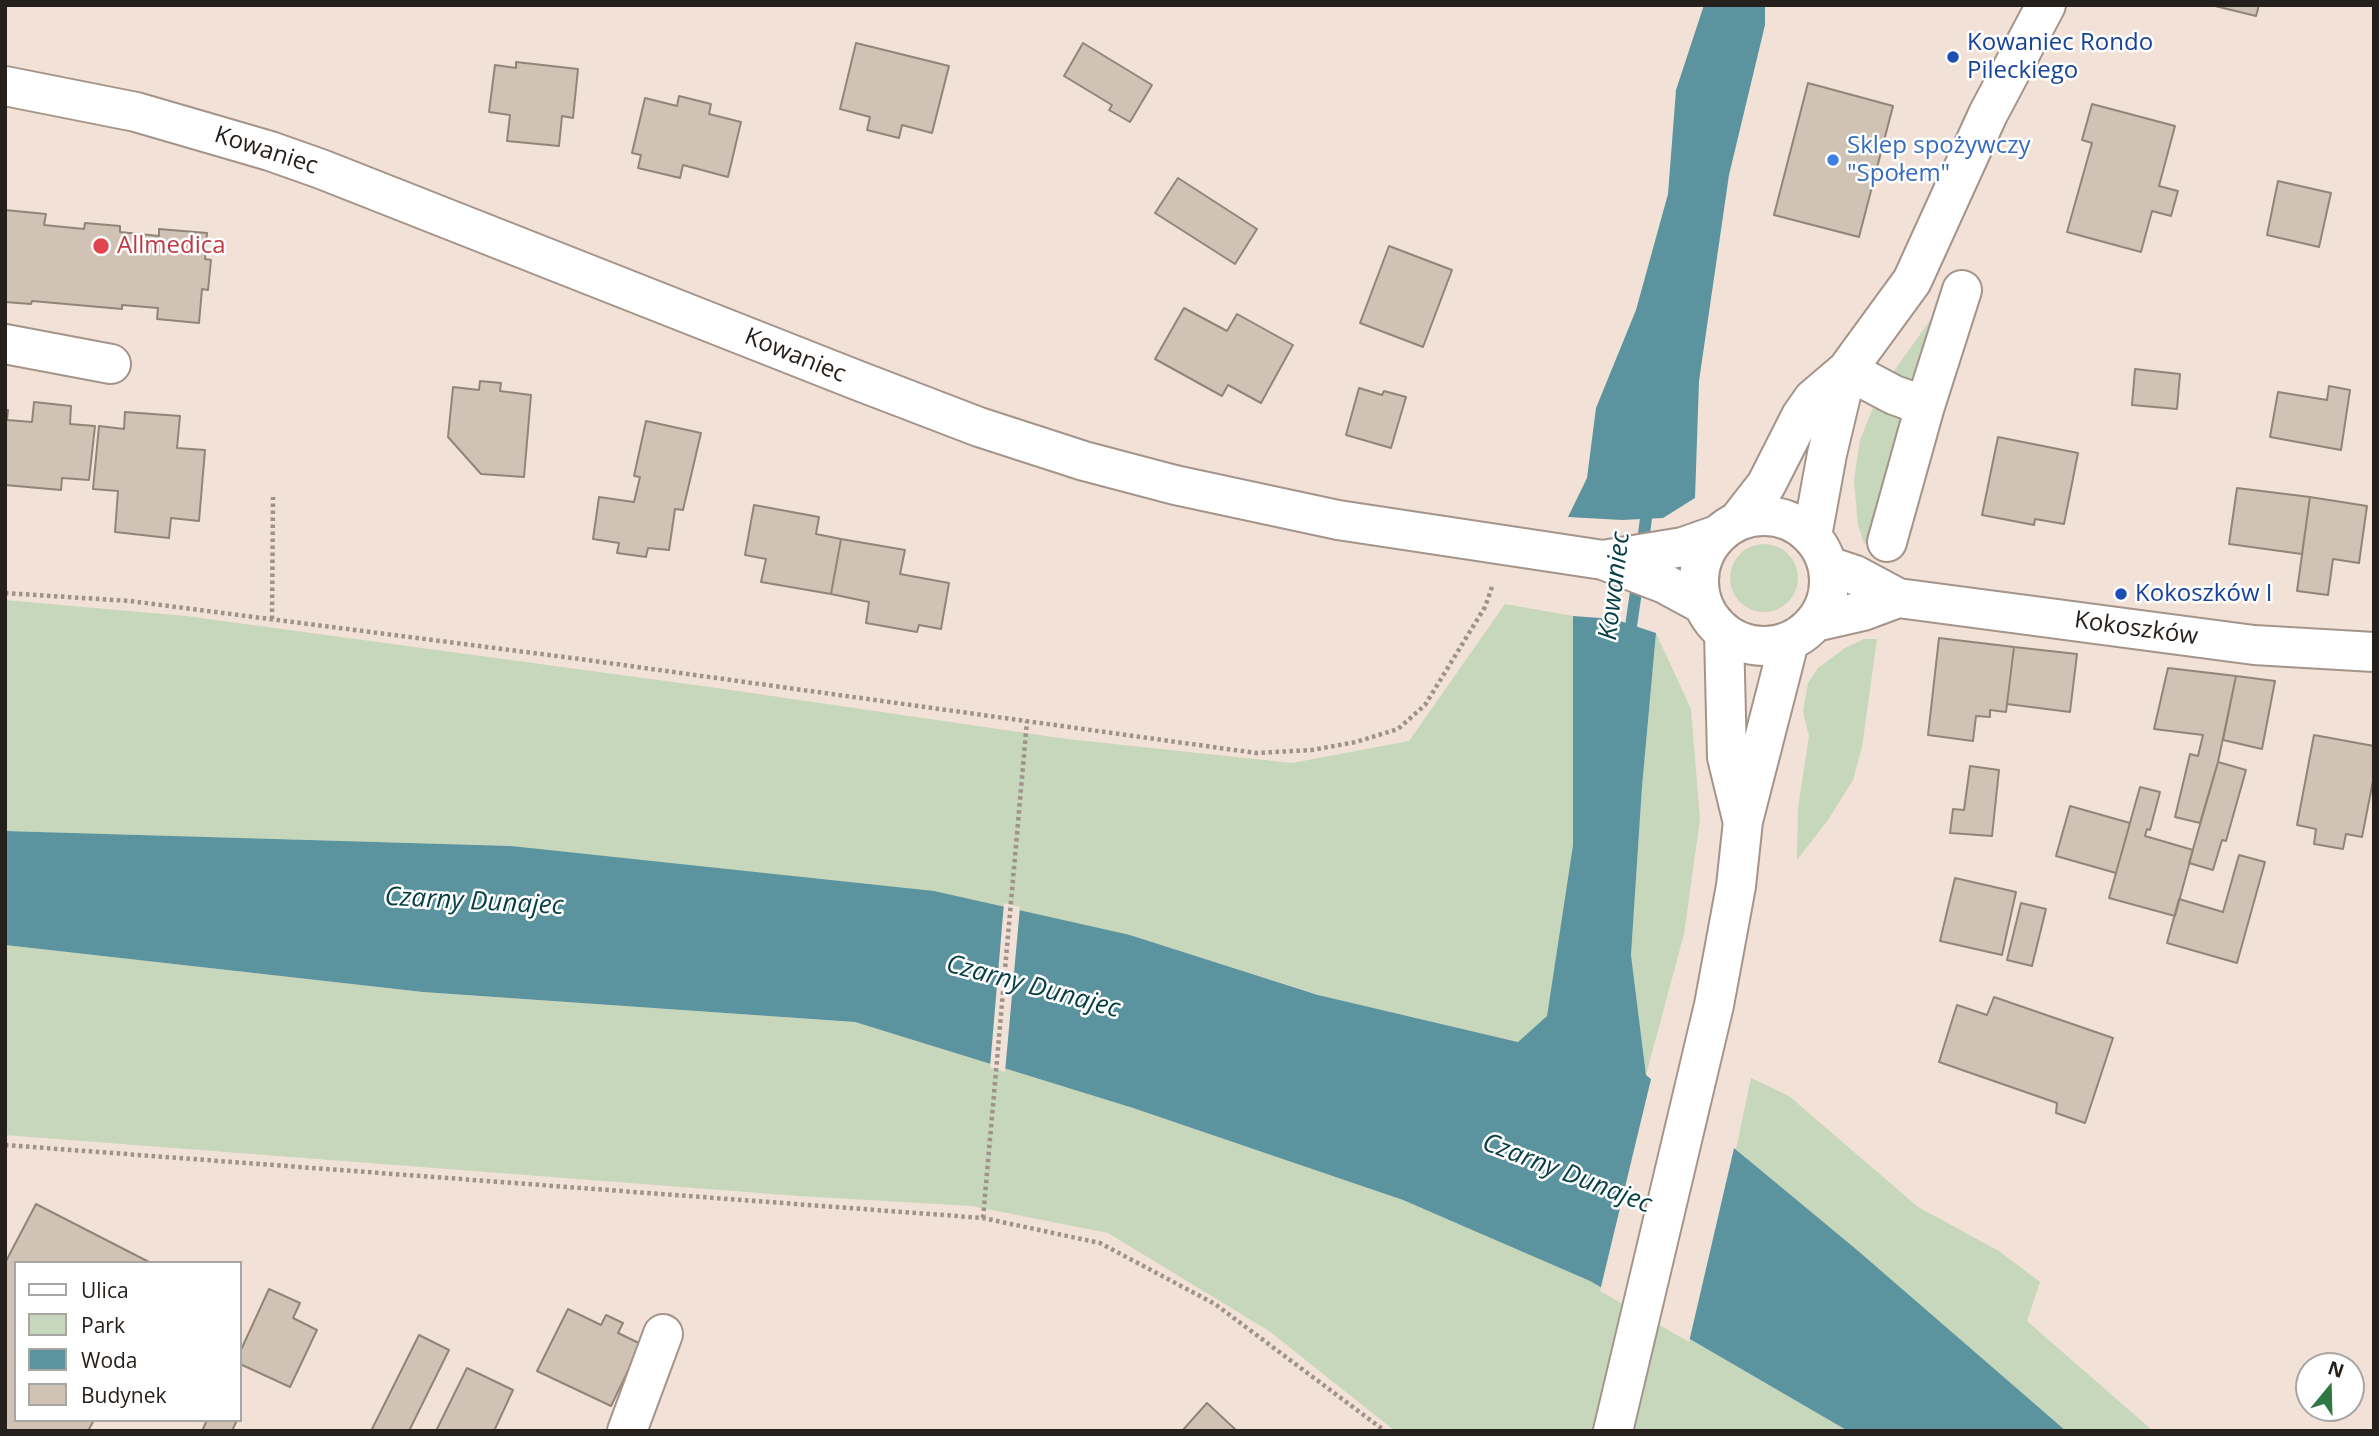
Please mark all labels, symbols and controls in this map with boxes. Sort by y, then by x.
place label: Kowaniec Rondo Pileckiego [1967,29,2153,85]
marker: Kowaniec Rondo Pileckiego [1945,49,1961,65]
street label: Kowaniec [211,121,321,181]
place label: Sklep spożywczy "Społem" [1847,132,2030,188]
marker: Sklep spożywczy "Społem" [1825,152,1841,168]
place label: Allmedica [117,232,226,260]
marker: Allmedica [91,236,111,256]
street label: Kowaniec [740,323,850,389]
water label: Kowaniec [1593,530,1637,642]
place label: Kokoszków I [2135,580,2272,608]
marker: Kokoszków I [2113,586,2129,602]
street label: Kokoszków [2072,606,2200,652]
water label: Czarny Dunajec [384,882,564,922]
water label: Czarny Dunajec [943,949,1123,1025]
water label: Czarny Dunajec [1478,1127,1656,1221]
legend [14,1261,242,1422]
text: Ulica [81,1276,129,1304]
text: Park [81,1311,125,1339]
text: Woda [81,1346,138,1374]
north arrow [2295,1352,2365,1422]
text: N [2325,1354,2348,1384]
text: Budynek [81,1381,167,1409]

